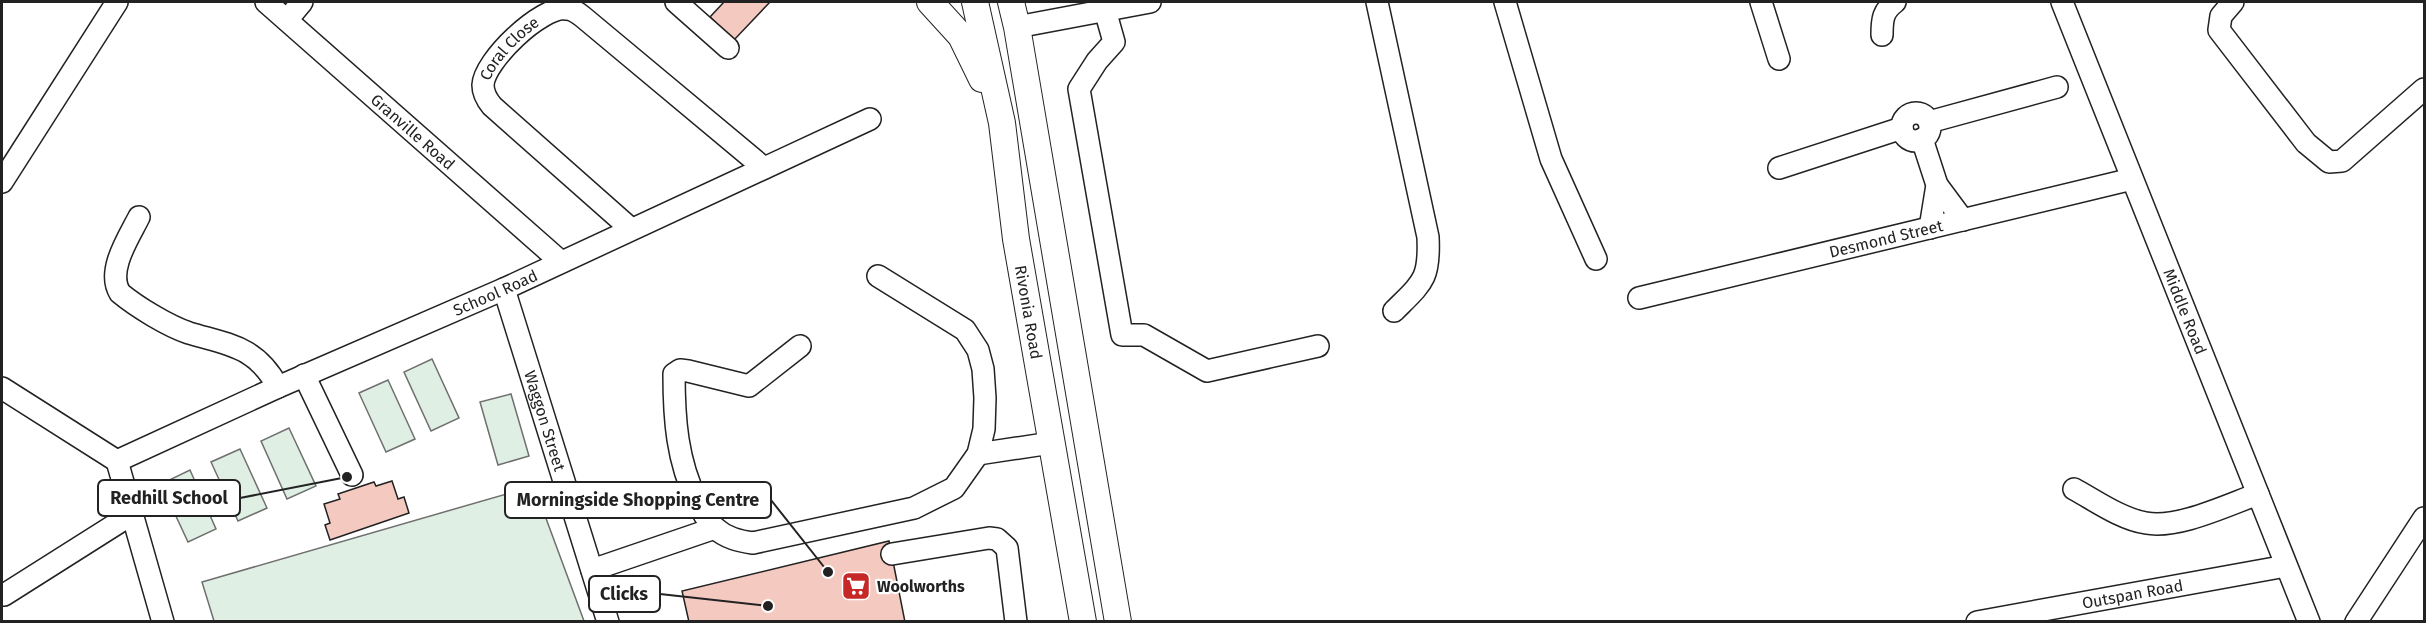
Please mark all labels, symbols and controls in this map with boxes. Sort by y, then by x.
street label: Coral Close [476,13,542,83]
street label: Granville Road [367,90,459,174]
street label: Desmond Street [1827,216,1945,262]
street label: Rivonia Road [1011,264,1046,361]
street label: School Road [450,266,541,320]
street label: Middle Road [2159,266,2210,357]
street label: Waggon Street [520,368,569,474]
callout: Redhill School [98,480,240,516]
callout: Morningside Shopping Centre [505,482,771,518]
text: Redhill School [110,487,228,509]
text: Morningside Shopping Centre [517,489,759,511]
supermarket icon: Woolworths [840,570,872,602]
callout: Clicks [589,576,660,612]
street label: Outspan Road [2081,576,2185,613]
place label: Woolworths [877,577,965,596]
text: Clicks [600,583,648,605]

